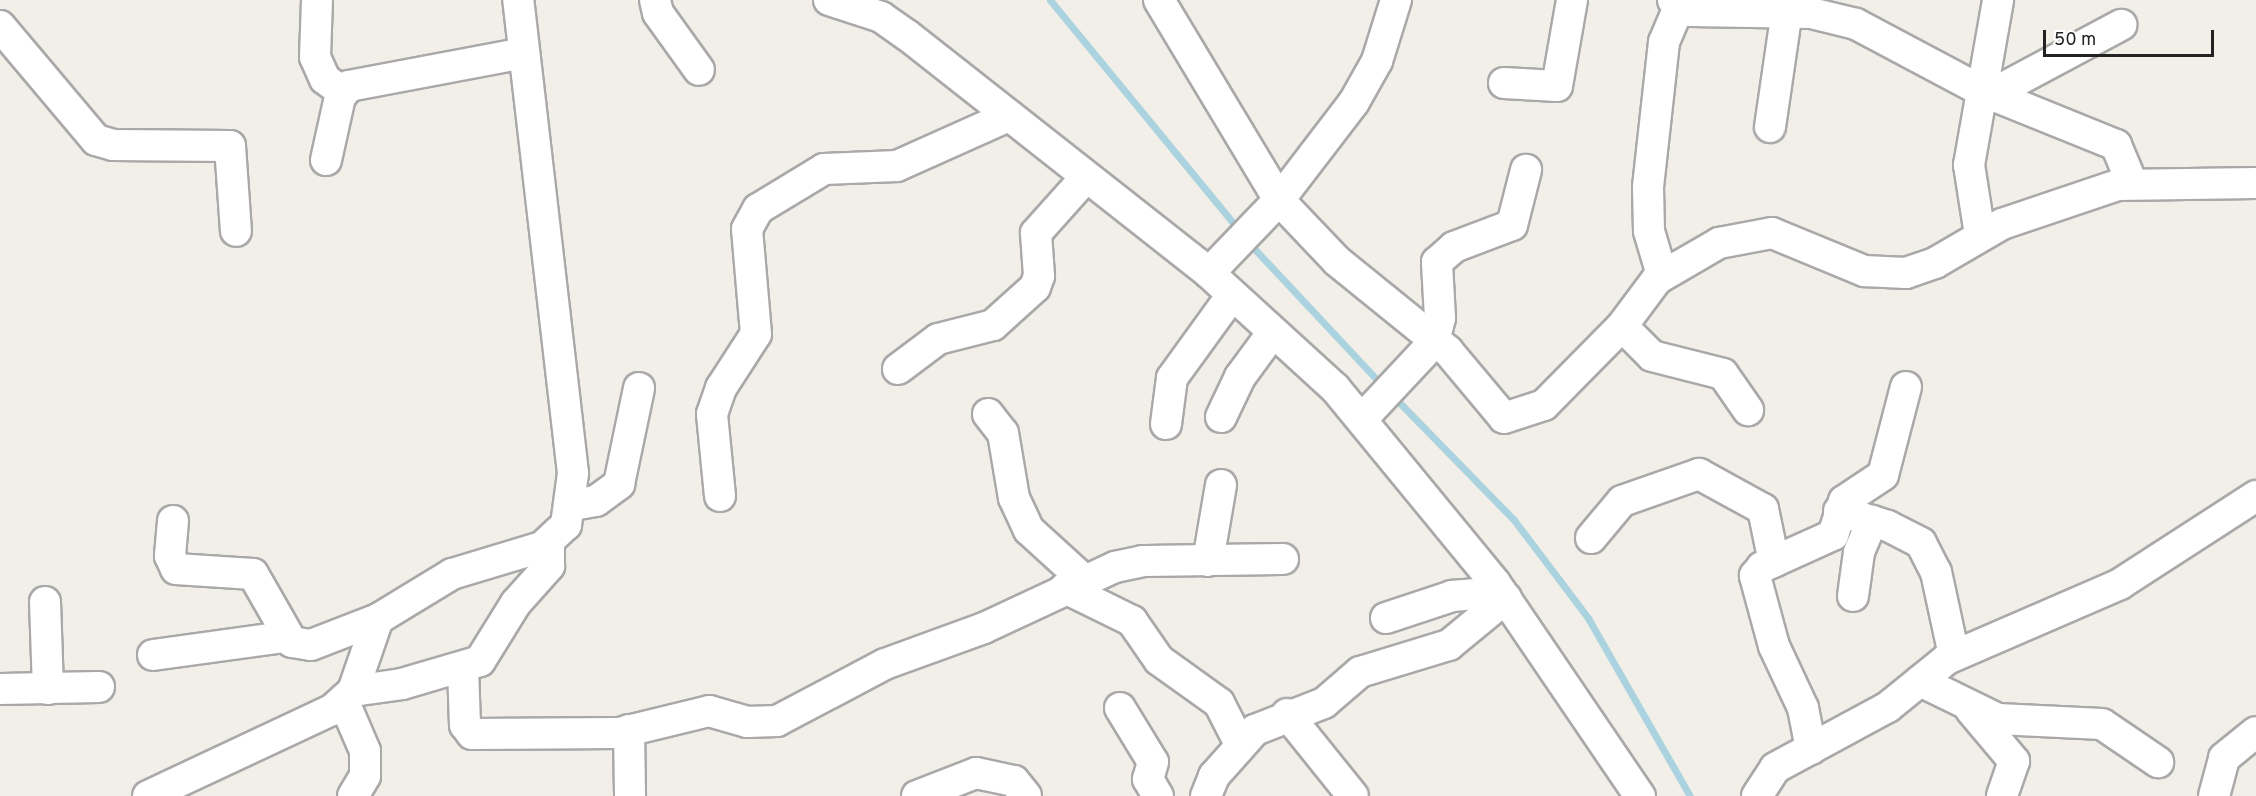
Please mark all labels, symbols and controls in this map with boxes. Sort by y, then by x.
scale bar [2046,18,2217,56]
text: 50 m [2054,29,2096,52]

